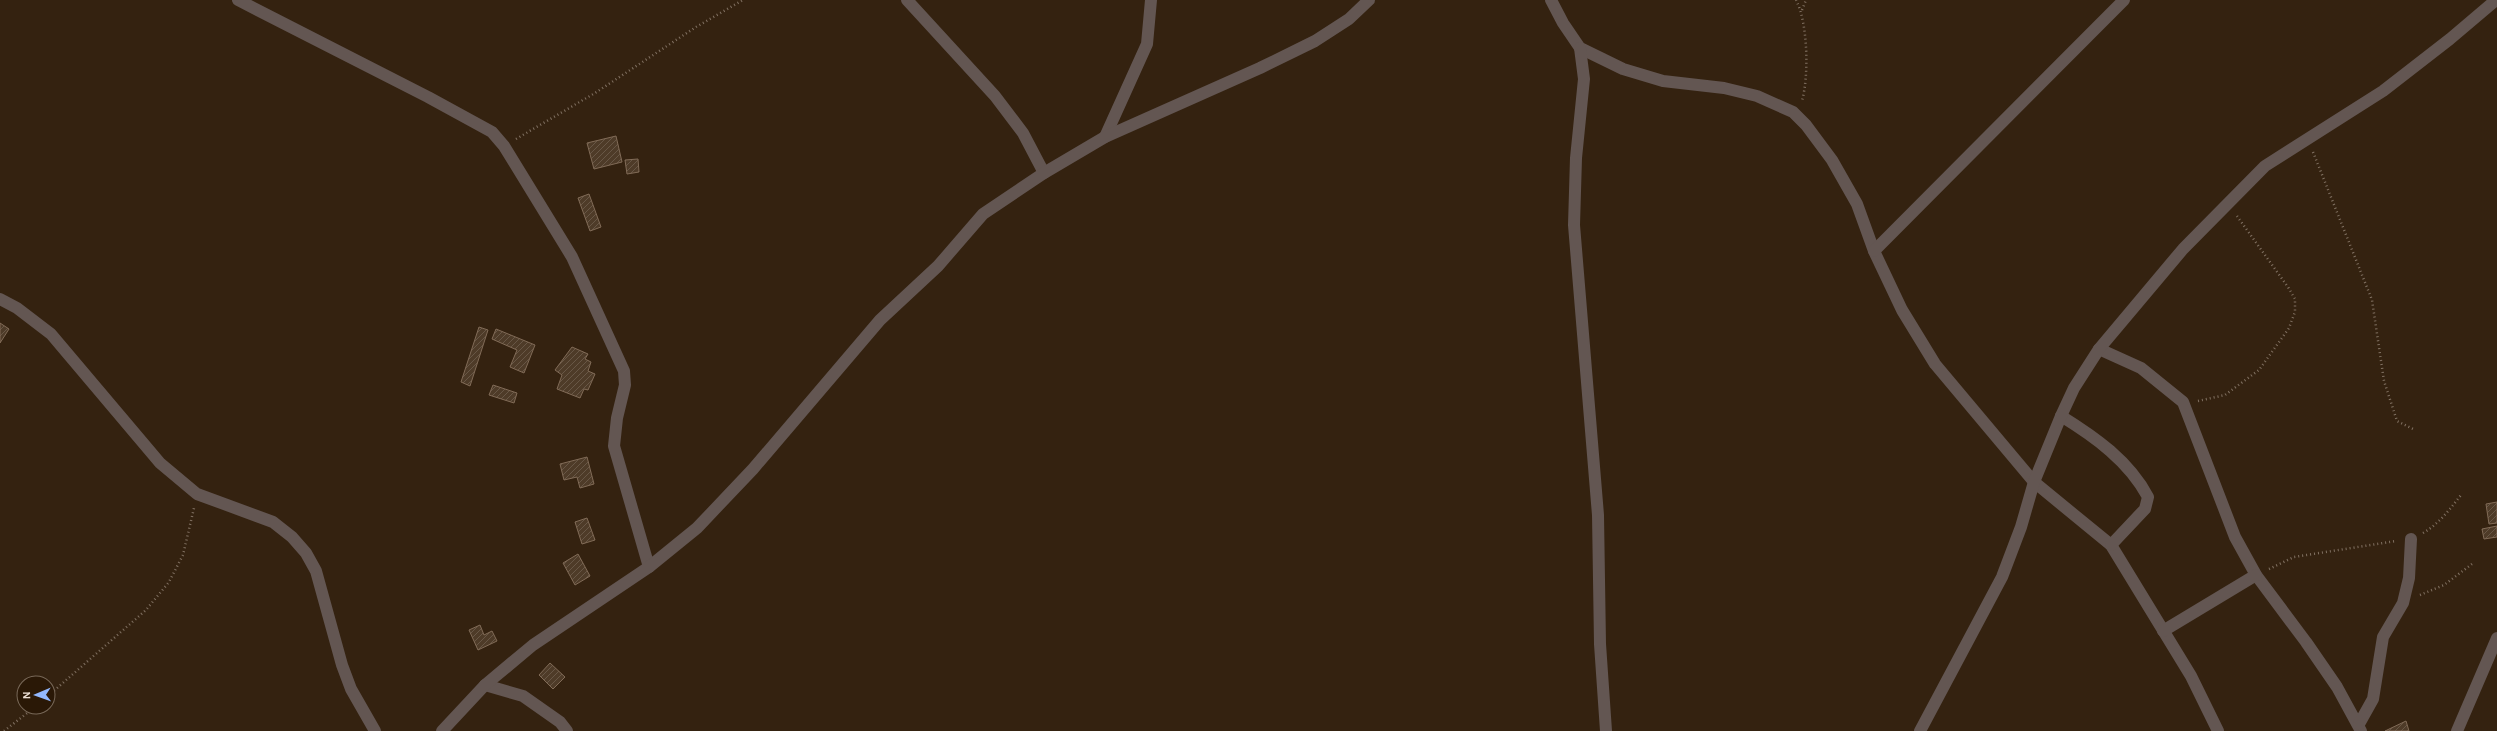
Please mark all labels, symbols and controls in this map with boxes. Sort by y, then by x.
north arrow [16,675,56,715]
text: N [21,691,32,699]

